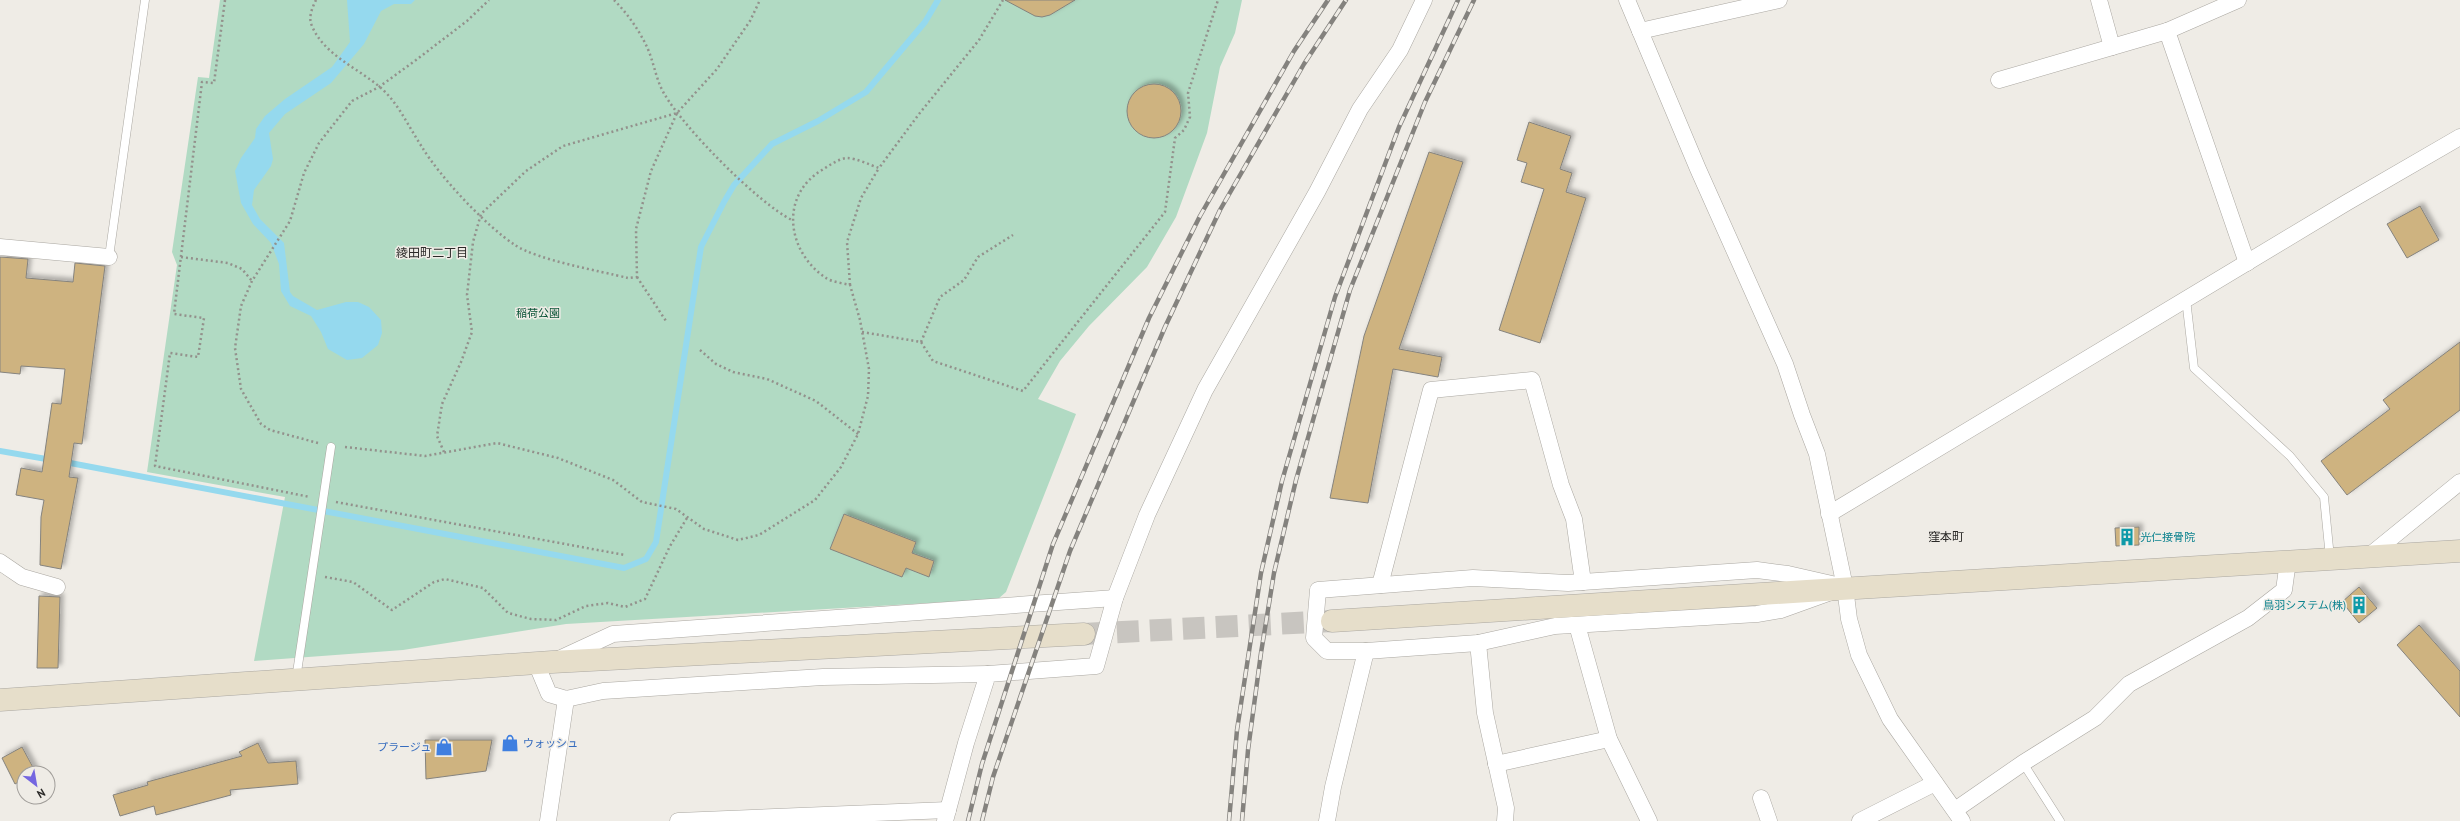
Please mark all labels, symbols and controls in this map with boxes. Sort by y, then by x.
district label: 綾田町二丁目 [396,245,468,260]
park label: 稲荷公園 [516,306,560,320]
building icon: 光仁接骨院 [2117,527,2137,547]
district label: 窪本町 [1928,529,1964,544]
place label: 光仁接骨院 [2140,530,2195,544]
building icon: 鳥羽システム(株) [2349,595,2369,615]
place label: 鳥羽システム(株) [2263,598,2346,612]
shop icon: ウォッシュ [500,733,520,753]
place label: ウォッシュ [523,736,578,750]
shop icon: プラージュ [434,737,454,757]
place label: プラージュ [377,740,431,754]
north arrow [16,765,56,805]
text: N [34,786,48,801]

